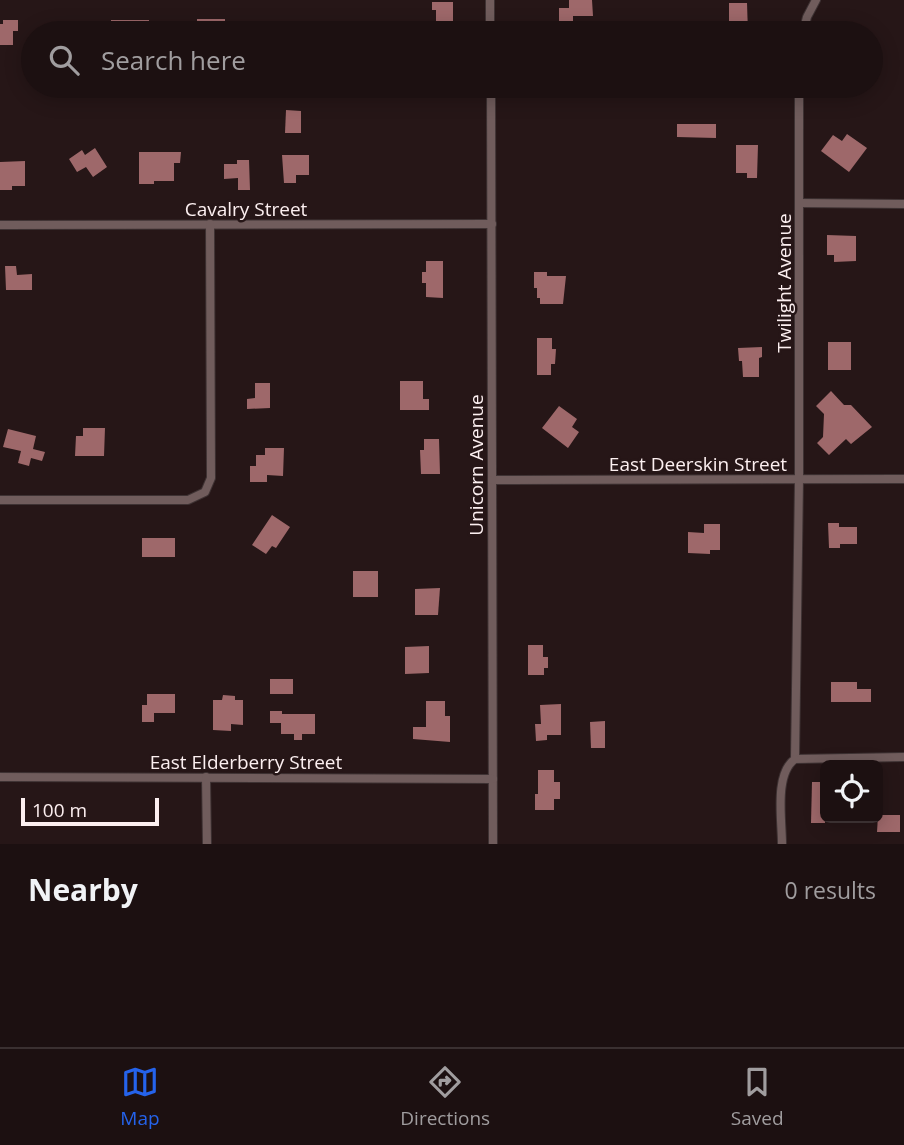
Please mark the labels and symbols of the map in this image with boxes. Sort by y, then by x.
street label: Cavalry Street [185,196,308,222]
street label: Twilight Avenue [771,213,797,353]
street label: Unicorn Avenue [463,394,489,536]
street label: East Deerskin Street [609,451,787,477]
street label: East Elderberry Street [150,749,343,775]
scale bar [21,795,159,827]

